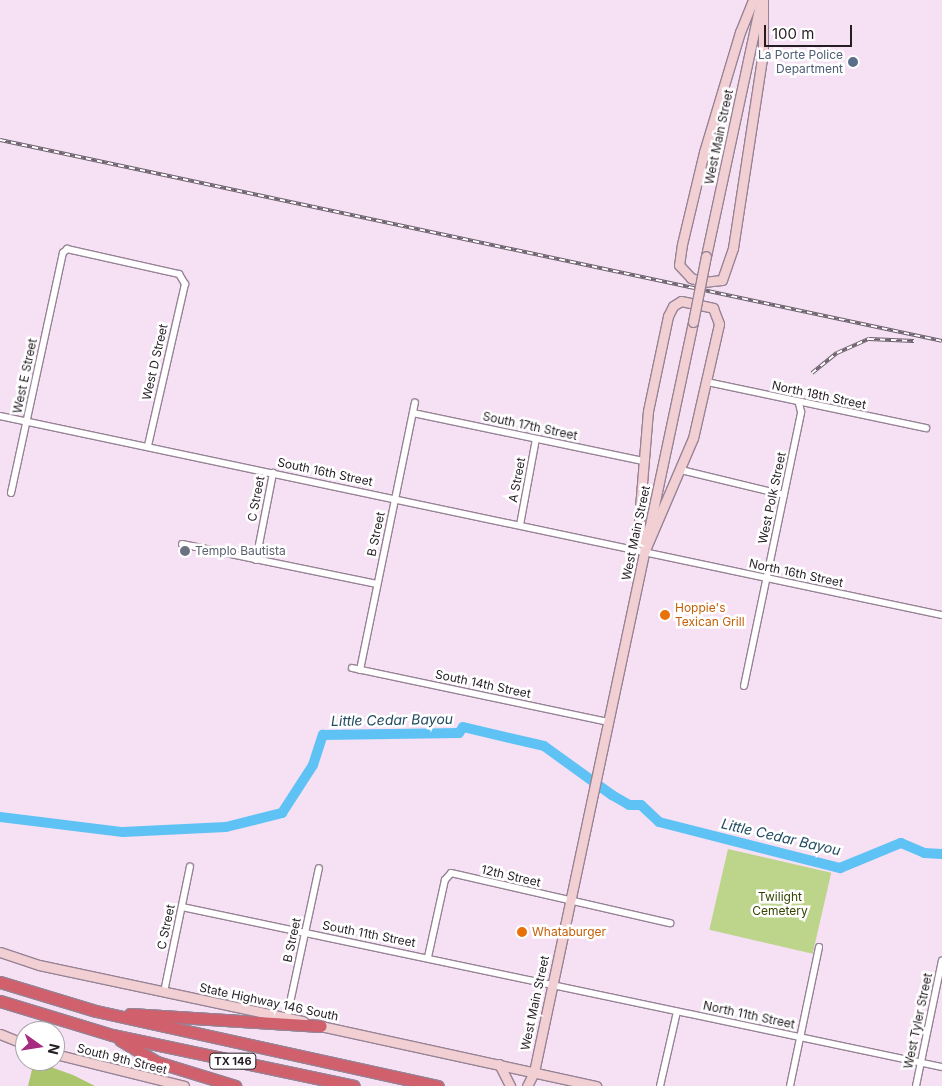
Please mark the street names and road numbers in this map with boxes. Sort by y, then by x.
street label: West Main Street [702,88,736,186]
street label: West D Street [139,323,171,401]
street label: West E Street [10,337,40,415]
street label: North 18th Street [771,378,867,412]
street label: South 17th Street [481,409,579,443]
street label: West Polk Street [755,451,789,545]
street label: South 16th Street [276,455,374,489]
street label: A Street [506,456,528,504]
street label: C Street [245,475,267,523]
street label: West Main Street [619,484,653,582]
street label: B Street [364,510,388,558]
street label: North 16th Street [748,556,844,590]
street label: South 14th Street [434,667,532,701]
street label: 12th Street [480,862,542,890]
street label: C Street [154,903,178,951]
street label: B Street [280,916,304,964]
street label: South 11th Street [321,918,417,950]
street label: West Main Street [518,954,552,1052]
street label: West Tyler Street [901,972,935,1070]
street label: State Highway 146 South [198,980,340,1024]
street label: North 11th Street [702,998,796,1032]
street label: South 9th Street [75,1041,169,1077]
road number: TX 146 [209,1052,257,1070]

